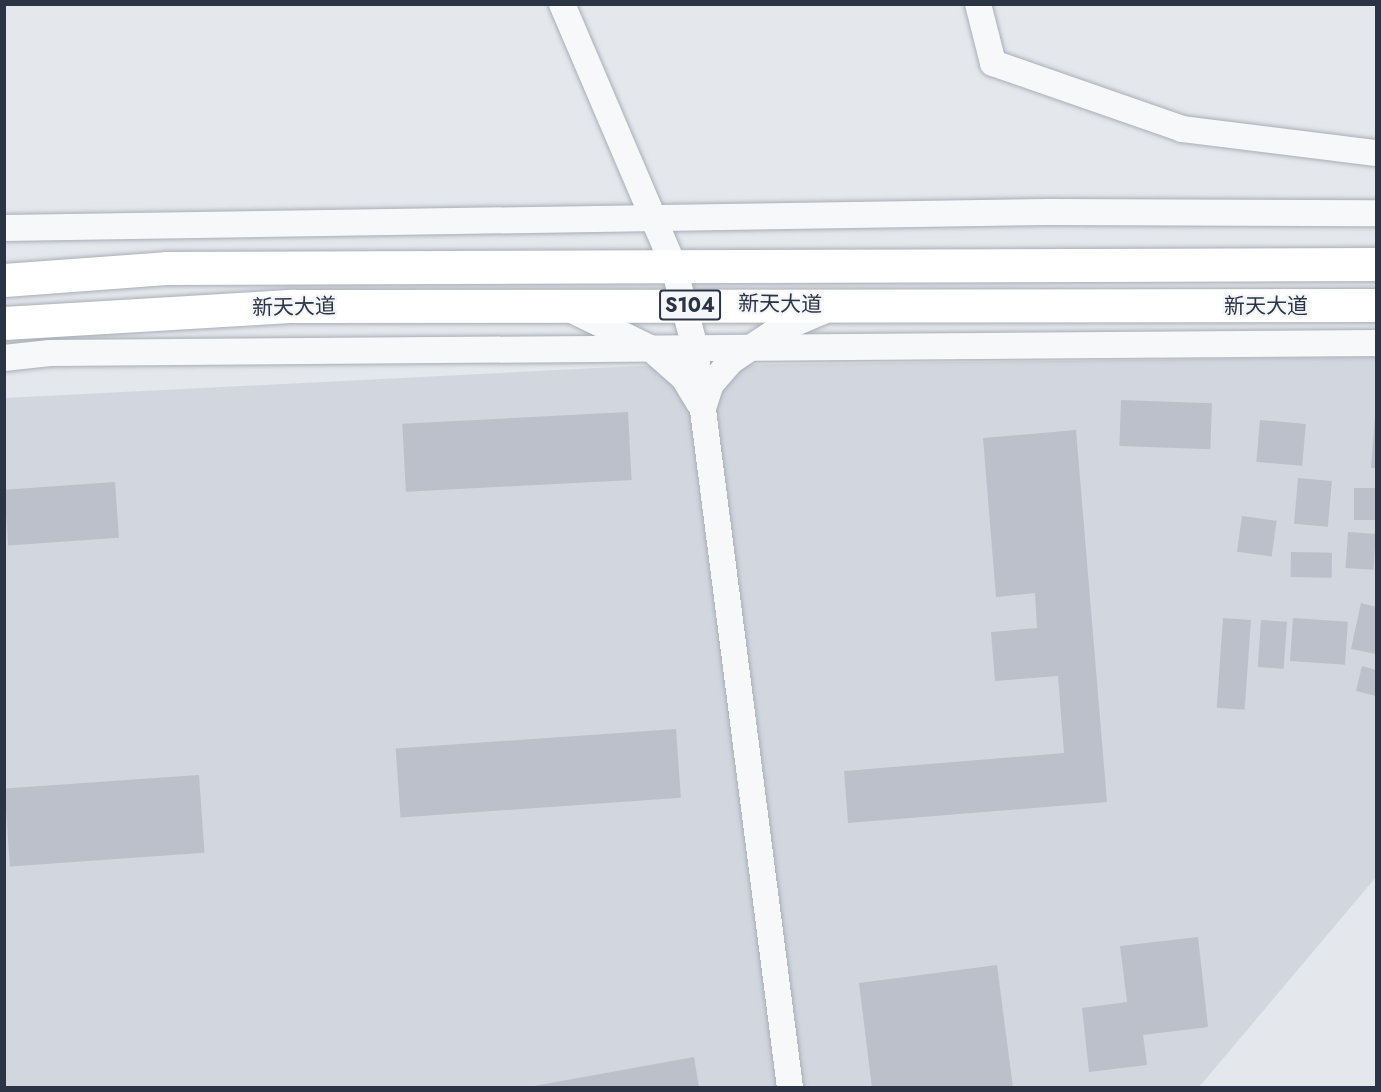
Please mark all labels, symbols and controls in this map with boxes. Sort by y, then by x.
road number: S104 [658,288,722,322]
street label: 新天大道 [738,291,822,317]
street label: 新天大道 [1224,293,1308,319]
street label: 新天大道 [252,294,336,320]

